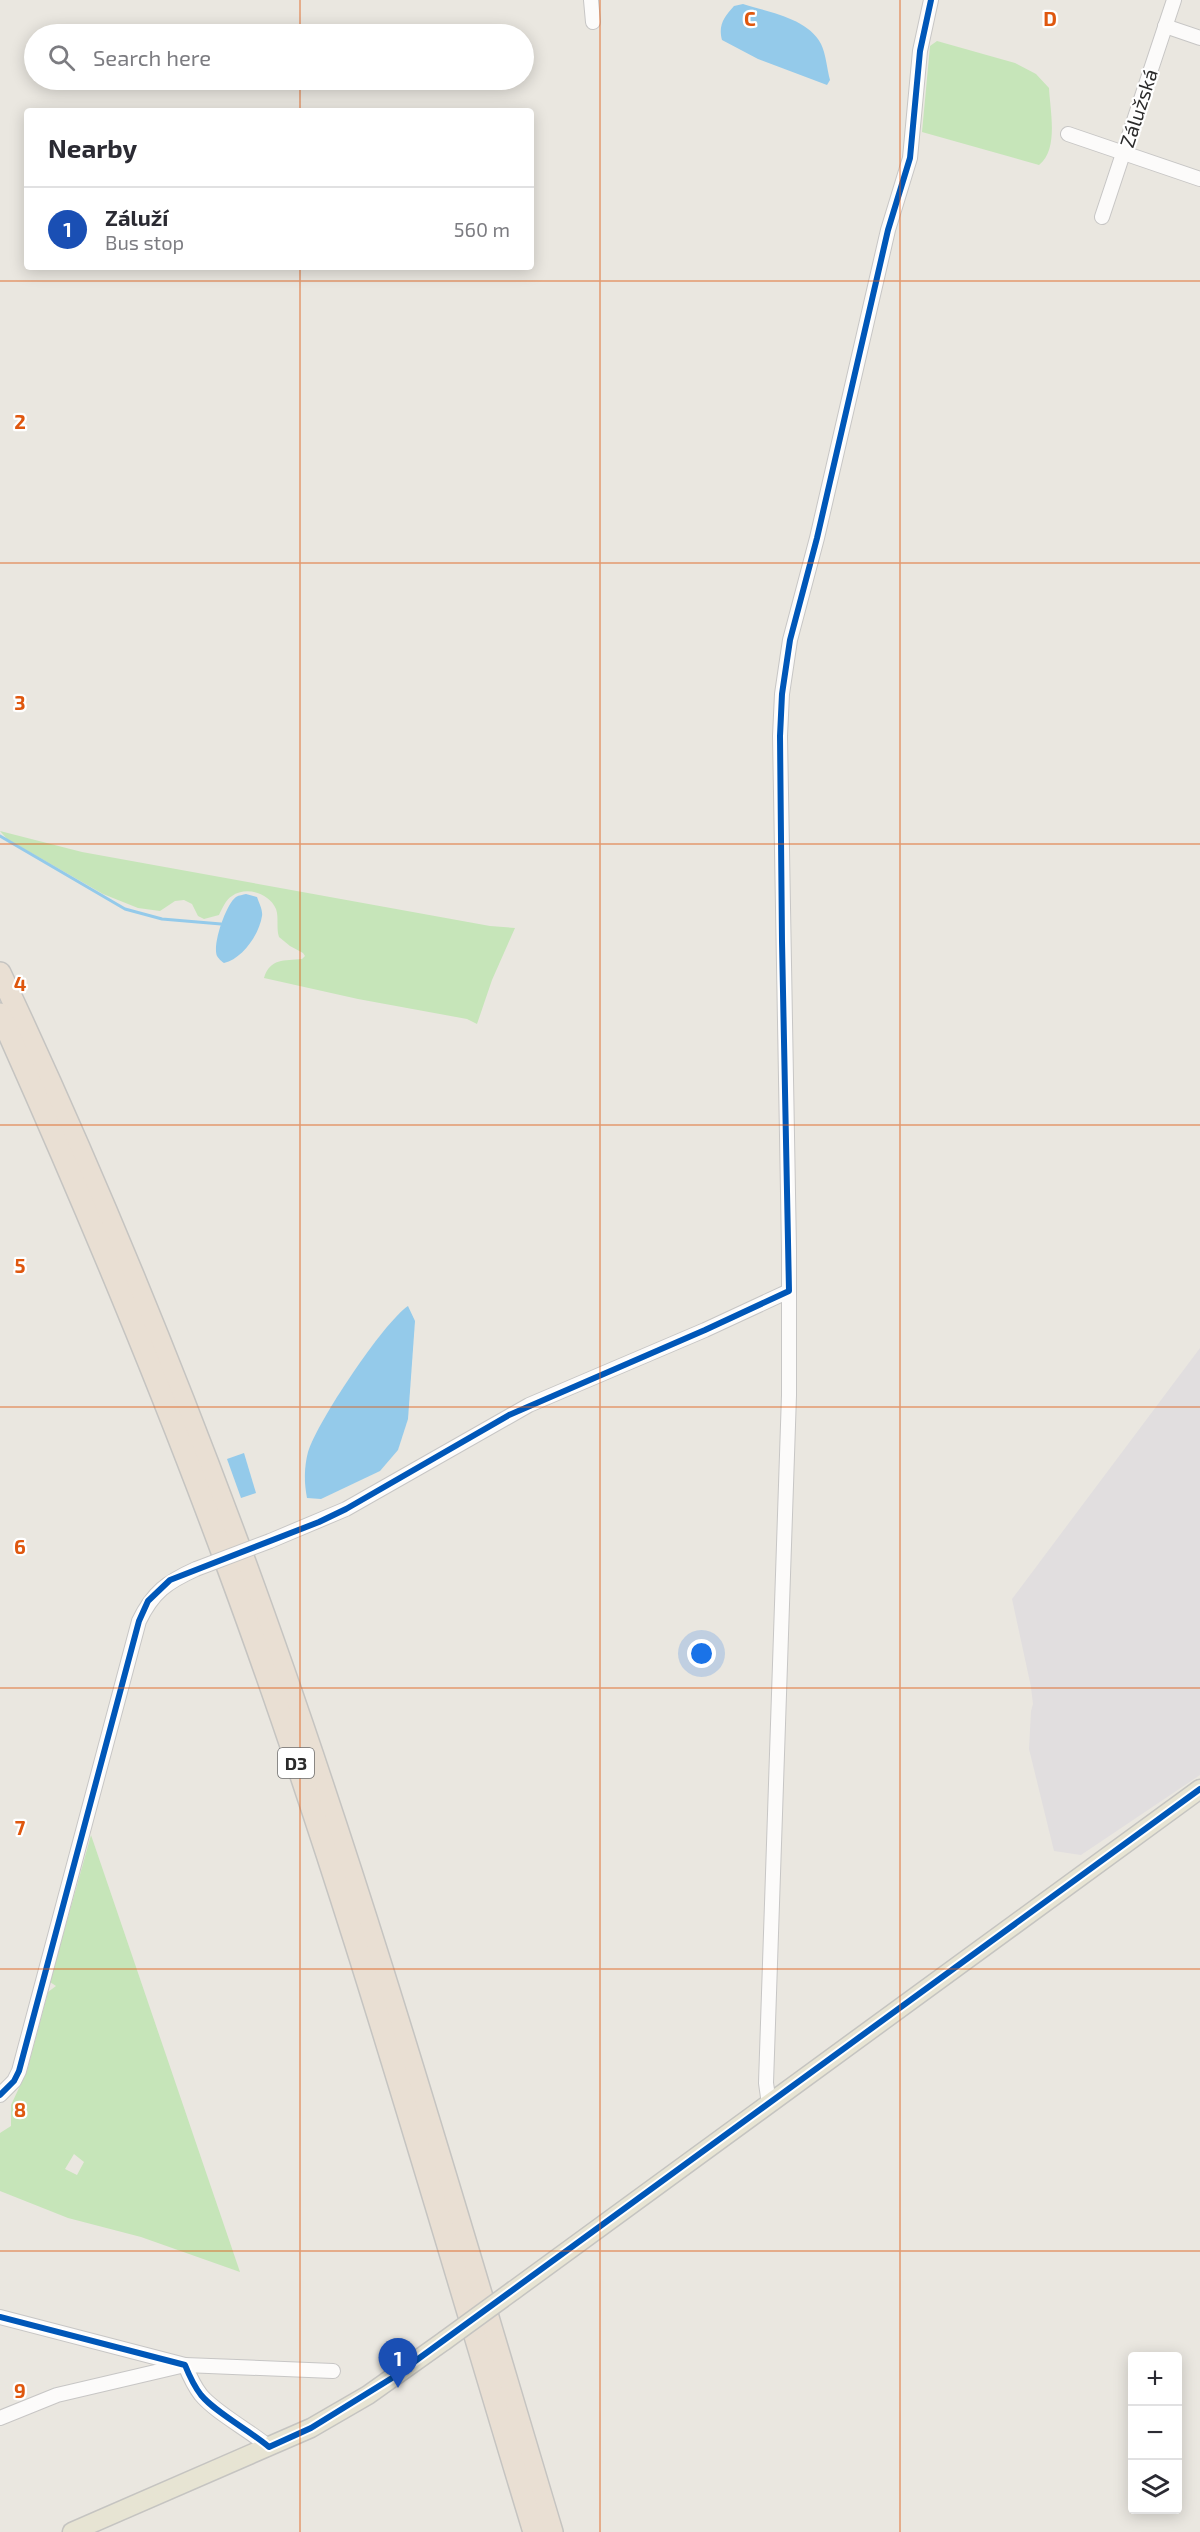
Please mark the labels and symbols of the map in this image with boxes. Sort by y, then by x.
text: C [744,6,756,30]
text: D [1043,6,1057,30]
street label: Zálužská [1114,66,1162,150]
text: 2 [14,409,26,433]
text: 3 [14,690,26,714]
text: 4 [14,971,27,995]
text: 5 [14,1253,26,1277]
text: 6 [14,1534,26,1558]
your location [687,1639,716,1668]
road number: D3 [278,1748,314,1778]
text: 7 [15,1815,26,1839]
text: 8 [14,2097,26,2121]
pin: 1 [378,2338,418,2388]
text: 9 [14,2378,26,2402]

